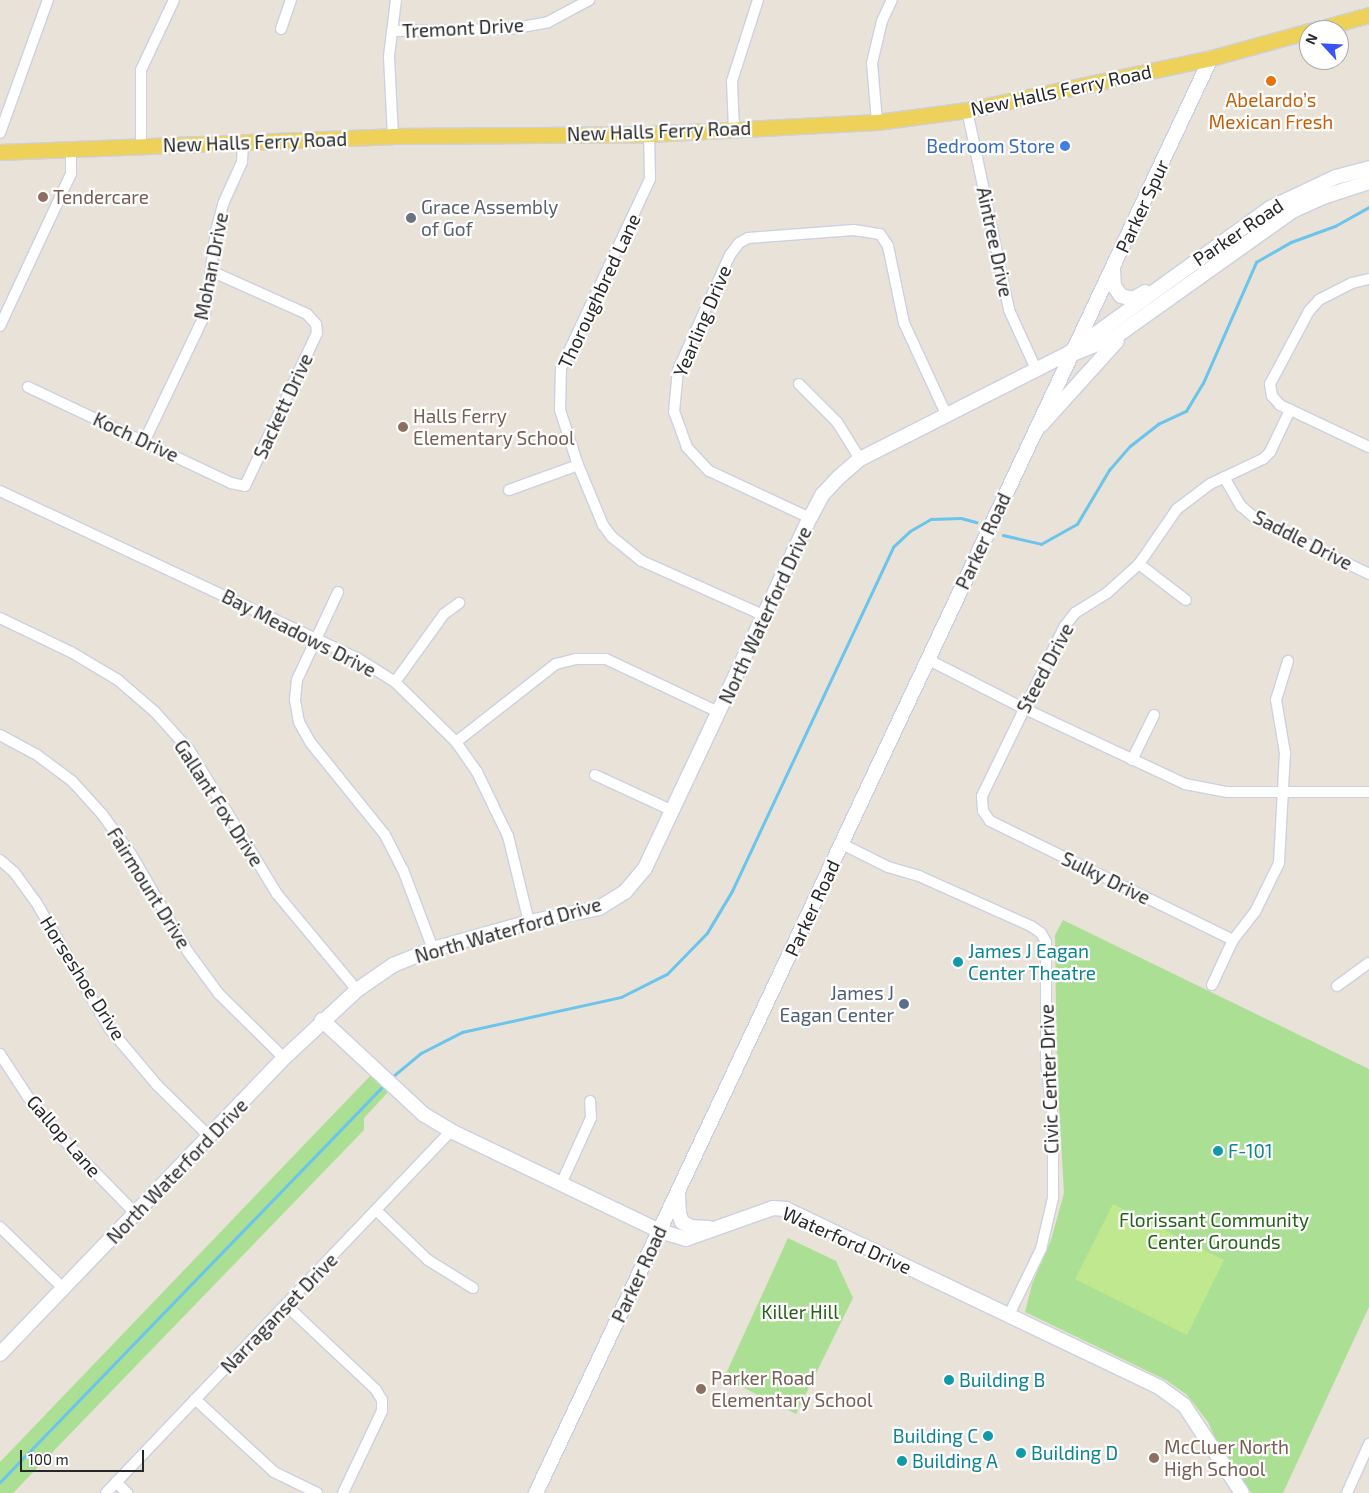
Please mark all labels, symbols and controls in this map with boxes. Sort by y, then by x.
street label: Tremont Drive [402,13,524,43]
north arrow [1299,20,1349,70]
text: N [1301,31,1321,47]
street label: New Halls Ferry Road [968,60,1154,120]
marker: Abelardo’s Mexican Fresh [1265,75,1277,87]
place label: Abelardo’s Mexican Fresh [1209,89,1333,133]
street label: New Halls Ferry Road [566,116,752,146]
street label: New Halls Ferry Road [162,127,348,157]
place label: Bedroom Store [926,135,1055,157]
marker: Bedroom Store [1059,140,1071,152]
street label: Parker Spur [1110,156,1174,256]
street label: Aintree Drive [972,185,1018,299]
place label: Tendercare [53,186,149,208]
marker: Tendercare [37,191,49,203]
street label: Parker Road [1188,193,1288,271]
place label: Grace Assembly of Gof [421,196,559,240]
street label: Mohan Drive [189,210,233,322]
street label: Thoroughbred Lane [553,210,645,372]
marker: Grace Assembly of Gof [405,212,417,224]
street label: Yearling Drive [668,262,736,380]
street label: Sackett Drive [249,350,317,462]
place label: Halls Ferry Elementary School [413,405,575,449]
street label: Koch Drive [90,407,182,467]
marker: Halls Ferry Elementary School [397,421,409,433]
street label: Parker Road [951,489,1015,593]
street label: Saddle Drive [1250,505,1356,575]
street label: North Waterford Drive [714,523,816,707]
street label: Bay Meadows Drive [218,584,380,682]
street label: Steed Drive [1012,619,1078,717]
street label: Gallant Fox Drive [170,735,268,871]
street label: Fairmount Drive [103,823,195,953]
street label: Sulky Drive [1058,847,1154,909]
street label: Parker Road [780,856,844,960]
street label: North Waterford Drive [412,892,604,968]
street label: Horseshoe Drive [36,912,130,1044]
place label: James J Eagan Center Theatre [968,940,1097,984]
marker: James J Eagan Center Theatre [952,956,964,968]
place label: James J Eagan Center [780,982,894,1026]
marker: James J Eagan Center [898,998,910,1010]
street label: Civic Center Drive [1035,1003,1063,1155]
street label: Gallop Lane [22,1090,106,1182]
street label: North Waterford Drive [102,1094,252,1248]
place label: F-101 [1228,1140,1273,1162]
marker: F-101 [1212,1145,1224,1157]
street label: Waterford Drive [779,1201,915,1279]
park label: Florissant Community Center Grounds [1119,1209,1309,1253]
street label: Parker Road [607,1222,671,1326]
street label: Narraganset Drive [216,1248,342,1378]
park label: Killer Hill [761,1301,839,1323]
place label: Parker Road Elementary School [711,1367,873,1411]
place label: Building B [959,1369,1045,1391]
marker: Building B [943,1374,955,1386]
marker: Parker Road Elementary School [695,1383,707,1395]
place label: Building C [893,1425,978,1447]
marker: Building C [982,1430,994,1442]
place label: McCluer North High School [1164,1436,1289,1480]
scale bar [22,1440,146,1472]
place label: Building D [1031,1442,1118,1464]
marker: Building D [1015,1447,1027,1459]
text: 100 m [28,1450,69,1468]
place label: Building A [912,1450,998,1472]
marker: McCluer North High School [1148,1452,1160,1464]
marker: Building A [896,1455,908,1467]

